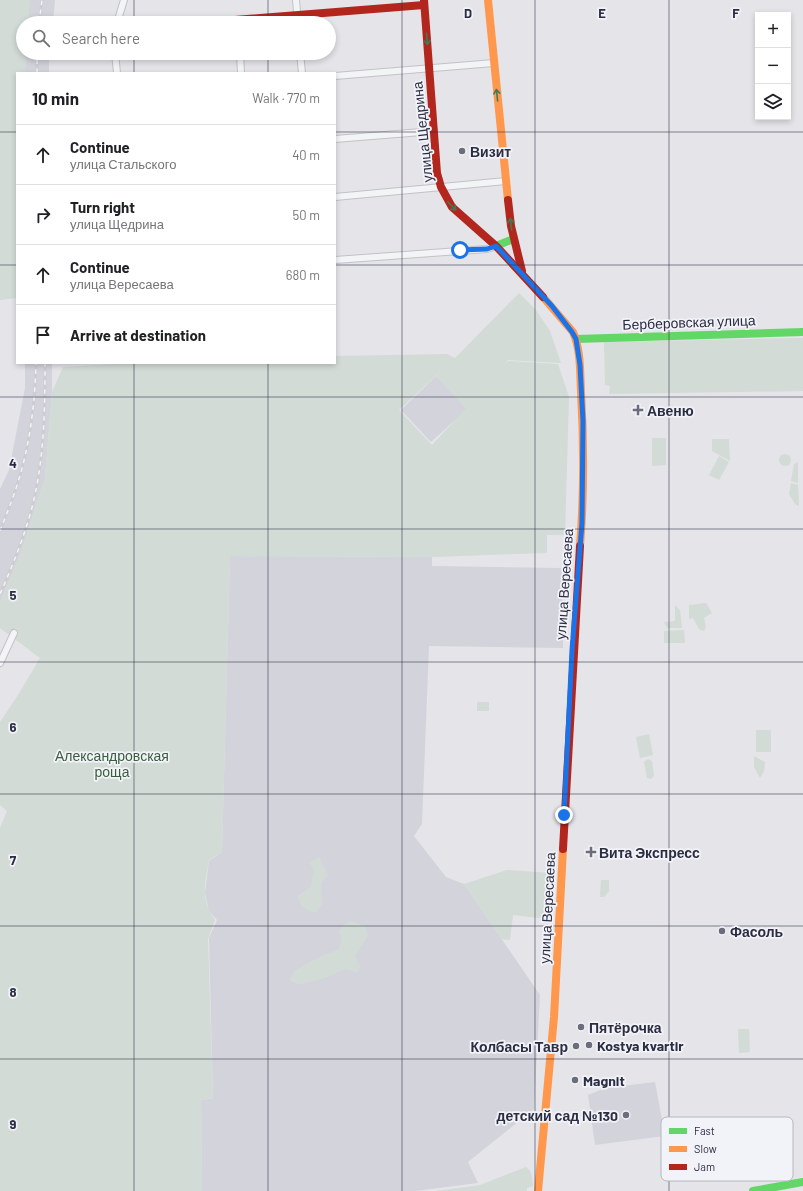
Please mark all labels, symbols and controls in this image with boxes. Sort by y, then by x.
text: D [464,5,472,21]
text: E [598,5,606,21]
text: F [732,5,740,21]
map controls [755,12,791,120]
button: + [755,12,791,48]
search box [16,16,336,60]
icon: search [30,27,52,49]
text: Search here [62,29,140,47]
one-way arrow [423,32,430,45]
button: − [755,48,791,84]
street label: улица Щедрина [408,81,436,183]
button: layers [755,84,791,120]
text: 10 min [32,88,79,108]
one-way arrow [493,89,501,102]
text: Walk · 770 m [252,90,320,106]
text: Continue [70,138,130,156]
place label: Визит [470,143,511,160]
icon: ahead [32,144,54,166]
marker: Визит [457,146,467,156]
text: 40 m [292,147,320,163]
text: улица Стальского [70,156,176,172]
text: Turn right [70,198,135,216]
one-way arrow [448,201,457,211]
icon: right [32,204,54,226]
text: 50 m [293,207,320,223]
text: улица Щедрина [70,216,164,232]
one-way arrow [507,218,515,231]
route start [451,241,469,259]
text: Continue [70,258,130,276]
icon: ahead [32,264,54,286]
text: 680 m [286,267,320,283]
text: улица Вересаева [70,276,174,292]
street label: Берберовская улица [622,311,756,333]
icon: arrive [32,324,54,346]
text: Arrive at destination [70,326,206,344]
place label: Авеню [647,402,694,419]
marker: Авеню [632,404,644,416]
text: 4 [9,455,17,471]
street label: улица Вересаева [552,528,576,640]
text: 5 [9,587,17,603]
text: 6 [10,719,17,735]
park label: Александровская роща [55,747,169,780]
route end [555,806,573,824]
place label: Вита Экспресс [599,844,700,861]
marker: Вита Экспресс [586,847,596,857]
text: 7 [10,852,17,868]
street label: улица Вересаева [536,852,558,964]
place label: Фасоль [730,923,784,940]
marker: Фасоль [717,926,727,936]
text: 8 [9,984,17,1000]
place label: Пятёрочка [589,1019,662,1036]
marker: Пятёрочка [576,1022,586,1032]
place label: Kostya kvartir [597,1037,684,1054]
place label: Колбасы Тавр [470,1038,568,1055]
marker: Kostya kvartir [584,1040,594,1050]
marker: Колбасы Тавр [571,1041,581,1051]
place label: Magnit [583,1072,625,1089]
marker: Magnit [570,1075,580,1085]
place label: детский сад №130 [497,1107,618,1124]
marker: детский сад №130 [621,1110,631,1120]
text: 9 [10,1116,17,1132]
legend [661,1117,793,1181]
text: Fast [694,1124,715,1137]
text: Slow [694,1142,717,1155]
text: Jam [694,1160,715,1173]

